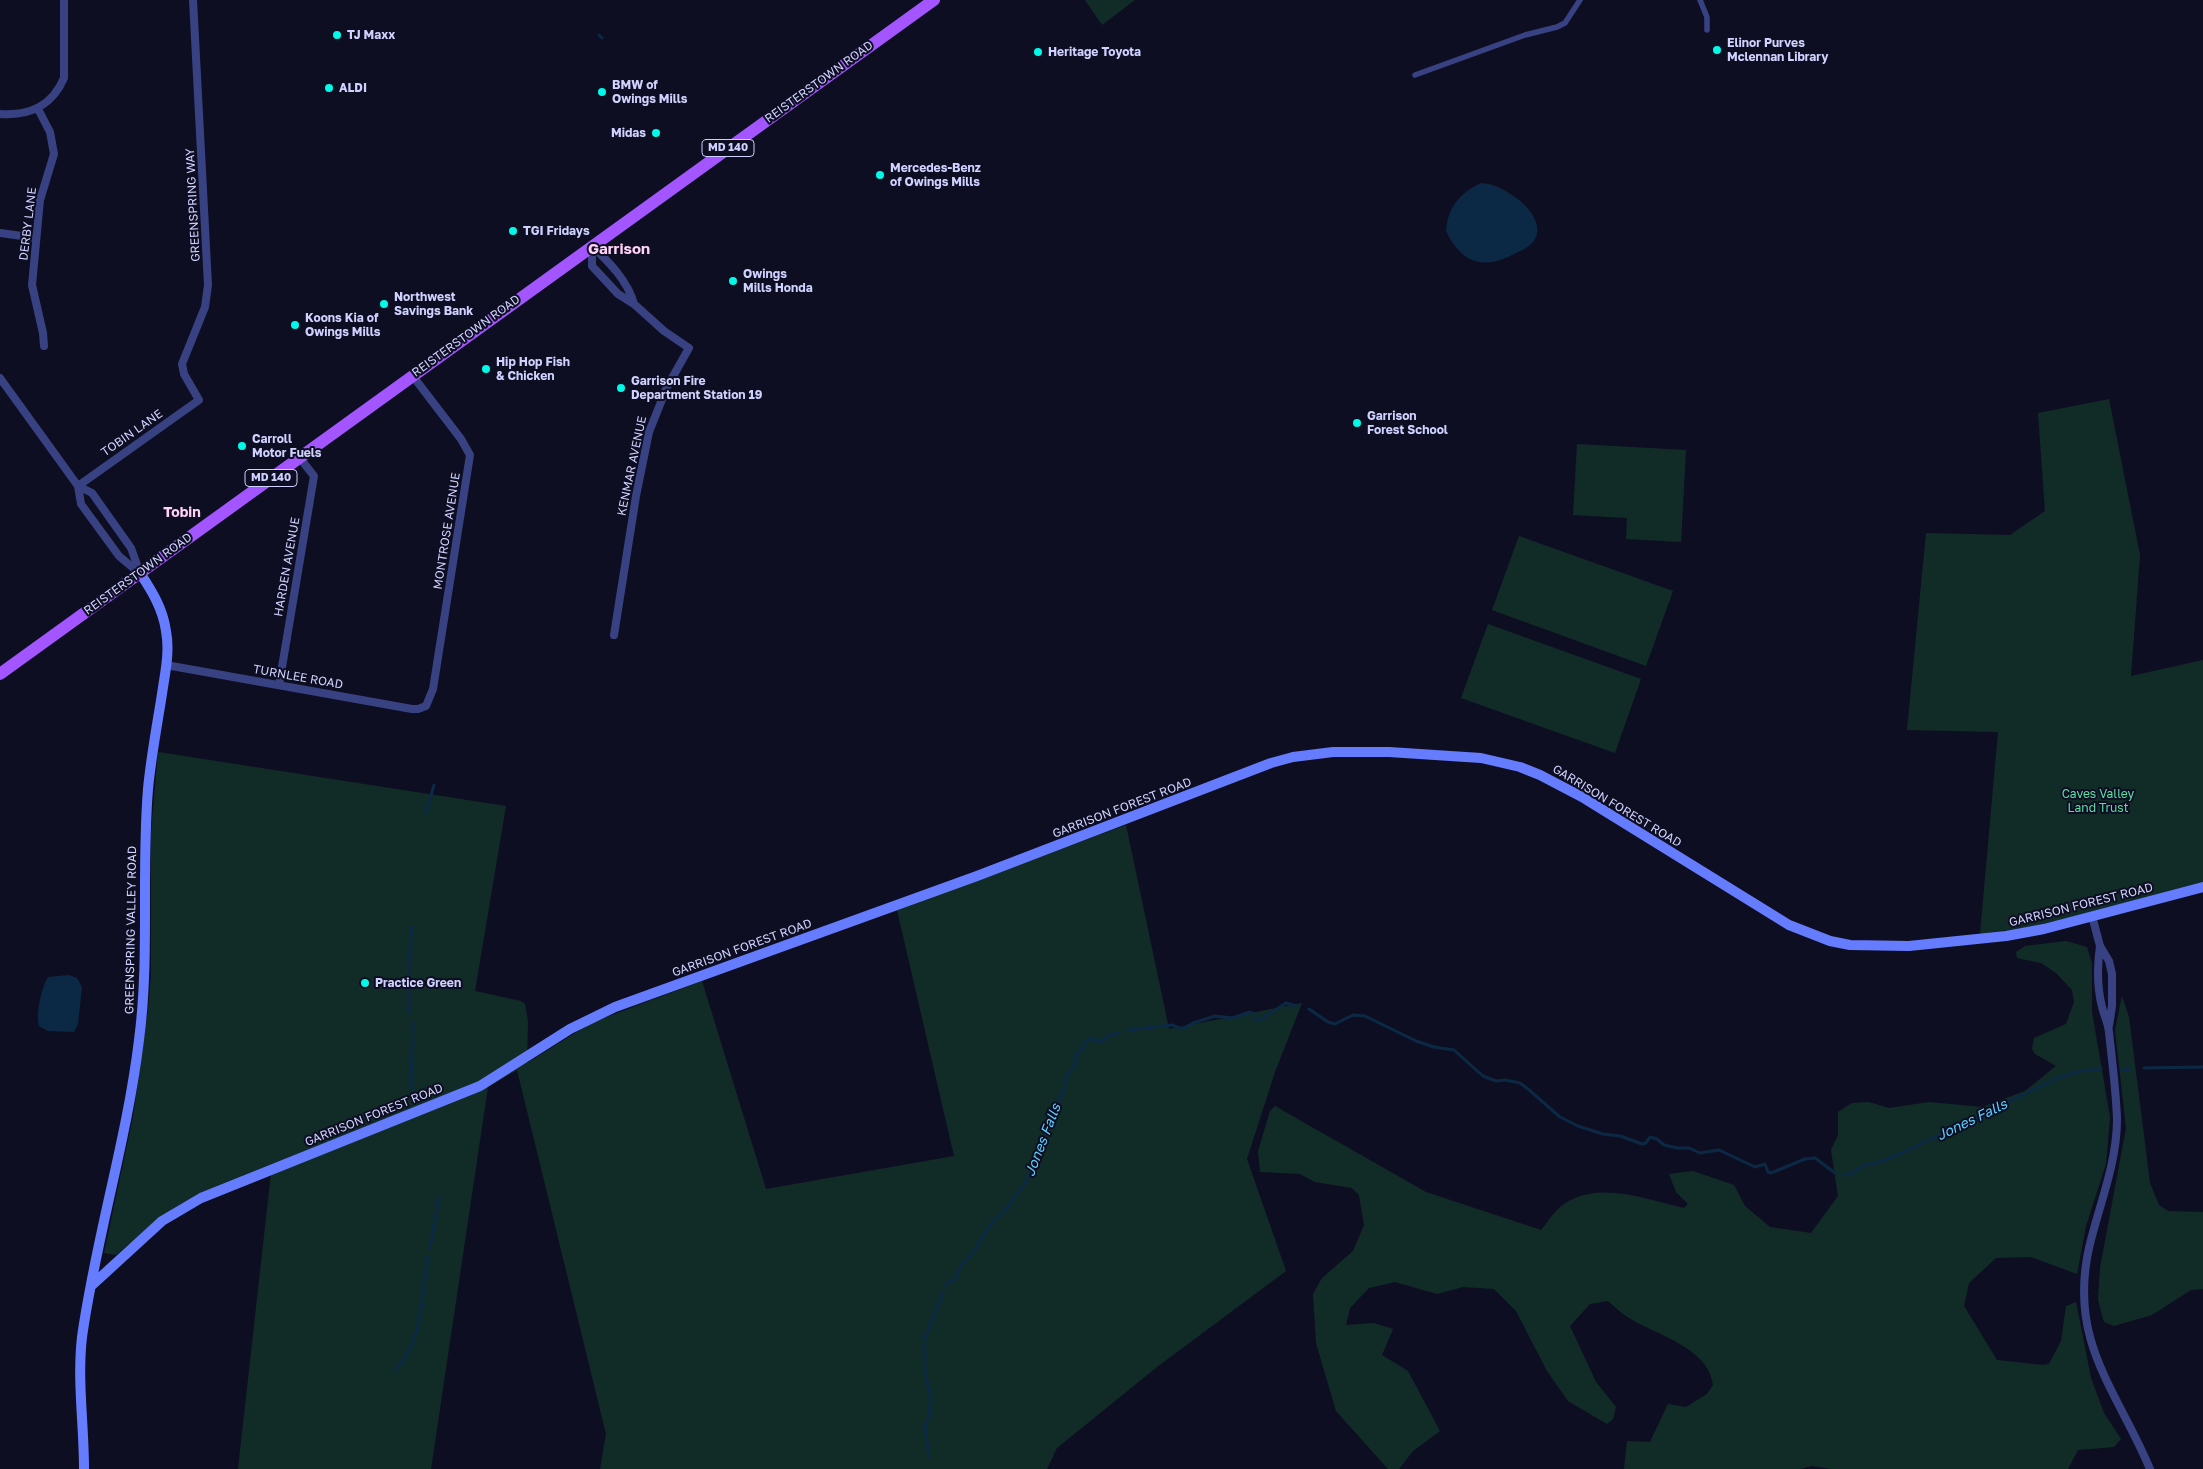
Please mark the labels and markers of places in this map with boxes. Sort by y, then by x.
place label: TJ Maxx [347,28,395,42]
marker: TJ Maxx [331,29,343,41]
place label: Elinor Purves Mclennan Library [1727,36,1829,64]
marker: Elinor Purves Mclennan Library [1711,44,1723,56]
place label: Heritage Toyota [1048,45,1141,59]
marker: Heritage Toyota [1032,46,1044,58]
place label: BMW of Owings Mills [612,78,688,106]
place label: ALDI [339,81,367,95]
marker: ALDI [323,82,335,94]
marker: BMW of Owings Mills [596,86,608,98]
place label: Midas [611,126,646,140]
marker: Midas [650,127,662,139]
place label: Mercedes-Benz of Owings Mills [890,161,981,189]
marker: Mercedes-Benz of Owings Mills [874,169,886,181]
place label: TGI Fridays [523,224,590,238]
marker: TGI Fridays [507,225,519,237]
place label: Owings Mills Honda [743,267,813,295]
marker: Owings Mills Honda [727,275,739,287]
place label: Northwest Savings Bank [394,290,473,318]
marker: Northwest Savings Bank [378,298,390,310]
place label: Koons Kia of Owings Mills [305,311,381,339]
marker: Koons Kia of Owings Mills [289,319,301,331]
place label: Hip Hop Fish & Chicken [496,355,570,383]
marker: Hip Hop Fish & Chicken [480,363,492,375]
place label: Garrison Fire Department Station 19 [631,374,762,402]
marker: Garrison Fire Department Station 19 [615,382,627,394]
place label: Garrison Forest School [1367,409,1448,437]
marker: Garrison Forest School [1351,417,1363,429]
place label: Carroll Motor Fuels [252,432,322,460]
marker: Carroll Motor Fuels [236,440,248,452]
place label: Practice Green [375,976,461,990]
marker: Practice Green [359,977,371,989]

